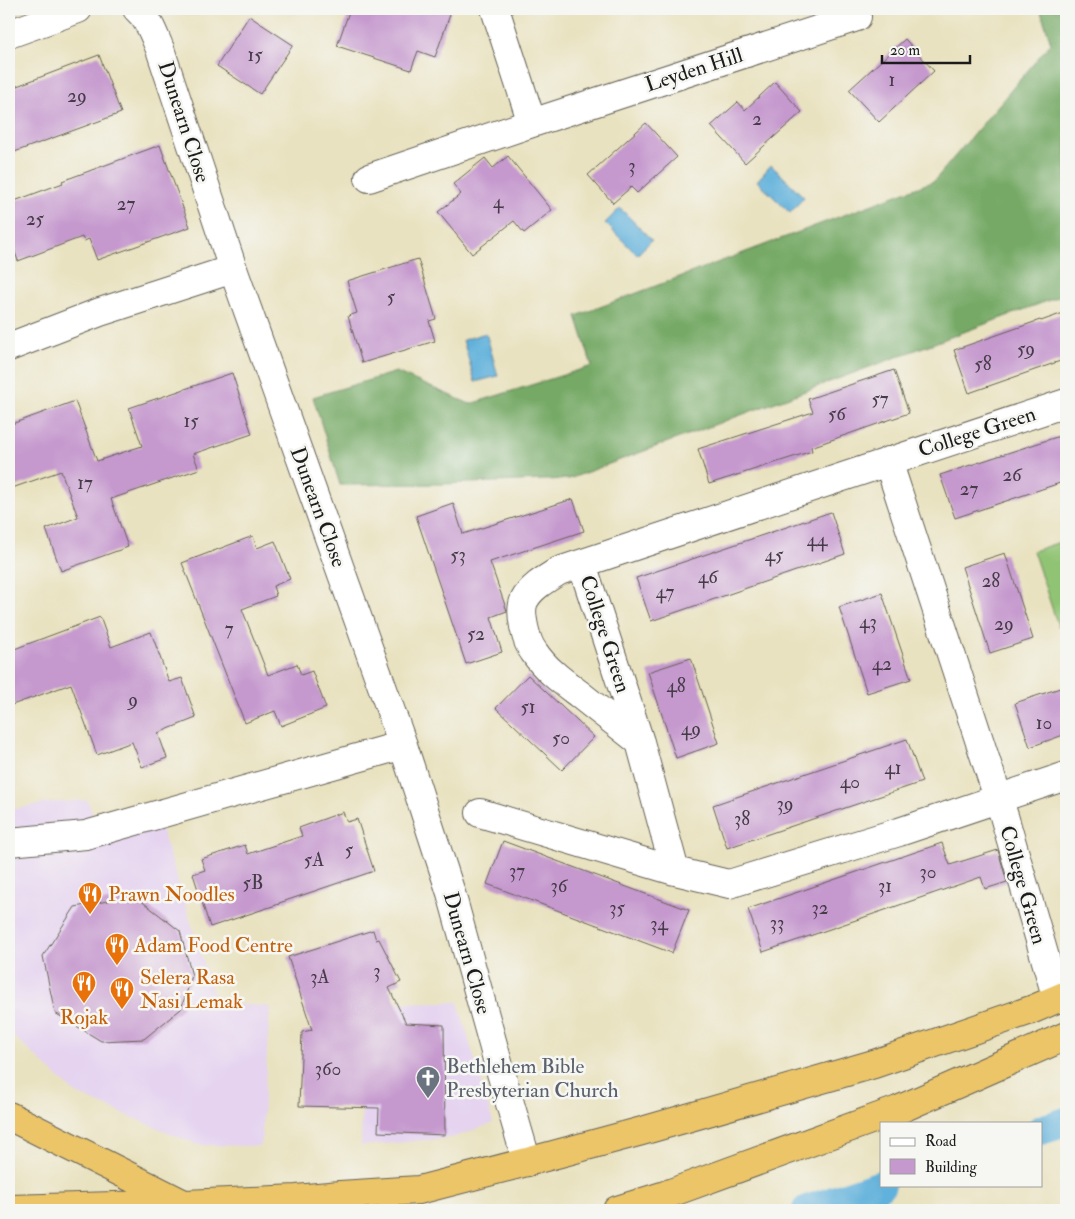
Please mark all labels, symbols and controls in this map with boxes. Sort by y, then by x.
scale bar [882,32,970,64]
street label: Leyden Hill [642,41,747,98]
text: 20 m [890,41,920,60]
house number: 15 [247,43,263,67]
street label: Dunearn Close [152,58,216,186]
house number: 1 [889,68,895,92]
house number: 29 [67,84,87,108]
house number: 2 [752,107,762,131]
house number: 3 [628,154,636,178]
house number: 4 [493,190,504,214]
house number: 27 [117,192,135,216]
house number: 25 [26,207,45,231]
house number: 5 [387,285,396,309]
house number: 59 [1017,337,1035,361]
house number: 58 [974,352,992,376]
house number: 57 [871,387,889,411]
street label: College Green [915,400,1039,464]
house number: 56 [828,402,847,426]
house number: 15 [183,409,199,433]
street label: Dunearn Close [284,443,352,571]
house number: 26 [1002,463,1023,487]
house number: 17 [77,471,93,495]
house number: 27 [960,477,978,501]
house number: 44 [807,528,828,552]
house number: 53 [450,543,466,567]
house number: 45 [765,543,784,567]
house number: 46 [698,565,719,589]
house number: 28 [982,569,1000,593]
street label: College Green [573,572,637,696]
house number: 47 [656,580,675,604]
house number: 43 [859,610,877,634]
house number: 29 [994,612,1014,636]
house number: 7 [225,617,234,641]
house number: 52 [467,622,485,646]
house number: 42 [872,652,892,676]
house number: 48 [666,674,686,698]
house number: 9 [126,688,138,712]
house number: 51 [520,695,536,719]
house number: 10 [1036,711,1052,735]
house number: 49 [681,717,701,741]
house number: 50 [552,726,570,750]
house number: 41 [884,756,902,780]
house number: 40 [840,770,860,794]
house number: 39 [776,792,794,816]
house number: 38 [734,807,750,831]
street label: College Green [993,823,1053,948]
house number: 5 [345,838,354,862]
house number: 5A [304,848,324,872]
house number: 37 [509,859,525,883]
house number: 30 [919,860,937,884]
house number: 5B [243,871,263,895]
house number: 36 [551,874,569,898]
house number: 31 [878,874,892,898]
restaurant icon: Prawn Noodles [77,881,103,915]
place label: Prawn Noodles [108,881,235,908]
street label: Dunearn Close [437,889,497,1018]
house number: 35 [609,896,625,920]
house number: 32 [812,896,828,920]
house number: 33 [770,911,784,935]
house number: 34 [650,912,668,936]
restaurant icon: Adam Food Centre [104,932,130,966]
place label: Adam Food Centre [133,932,293,959]
house number: 3 [373,959,381,983]
place label: Selera Rasa Nasi Lemak [140,964,243,1015]
house number: 3A [310,965,330,989]
restaurant icon: Rojak [71,970,97,1004]
restaurant icon: Selera Rasa Nasi Lemak [109,976,135,1010]
place label: Rojak [60,1004,108,1031]
place label: Bethlehem Bible Presbyterian Church [446,1053,618,1104]
house number: 360 [315,1057,341,1081]
church icon: Bethlehem Bible Presbyterian Church [415,1065,441,1099]
legend [880,1122,1042,1186]
text: Road [925,1132,957,1151]
text: Building [925,1158,977,1177]

